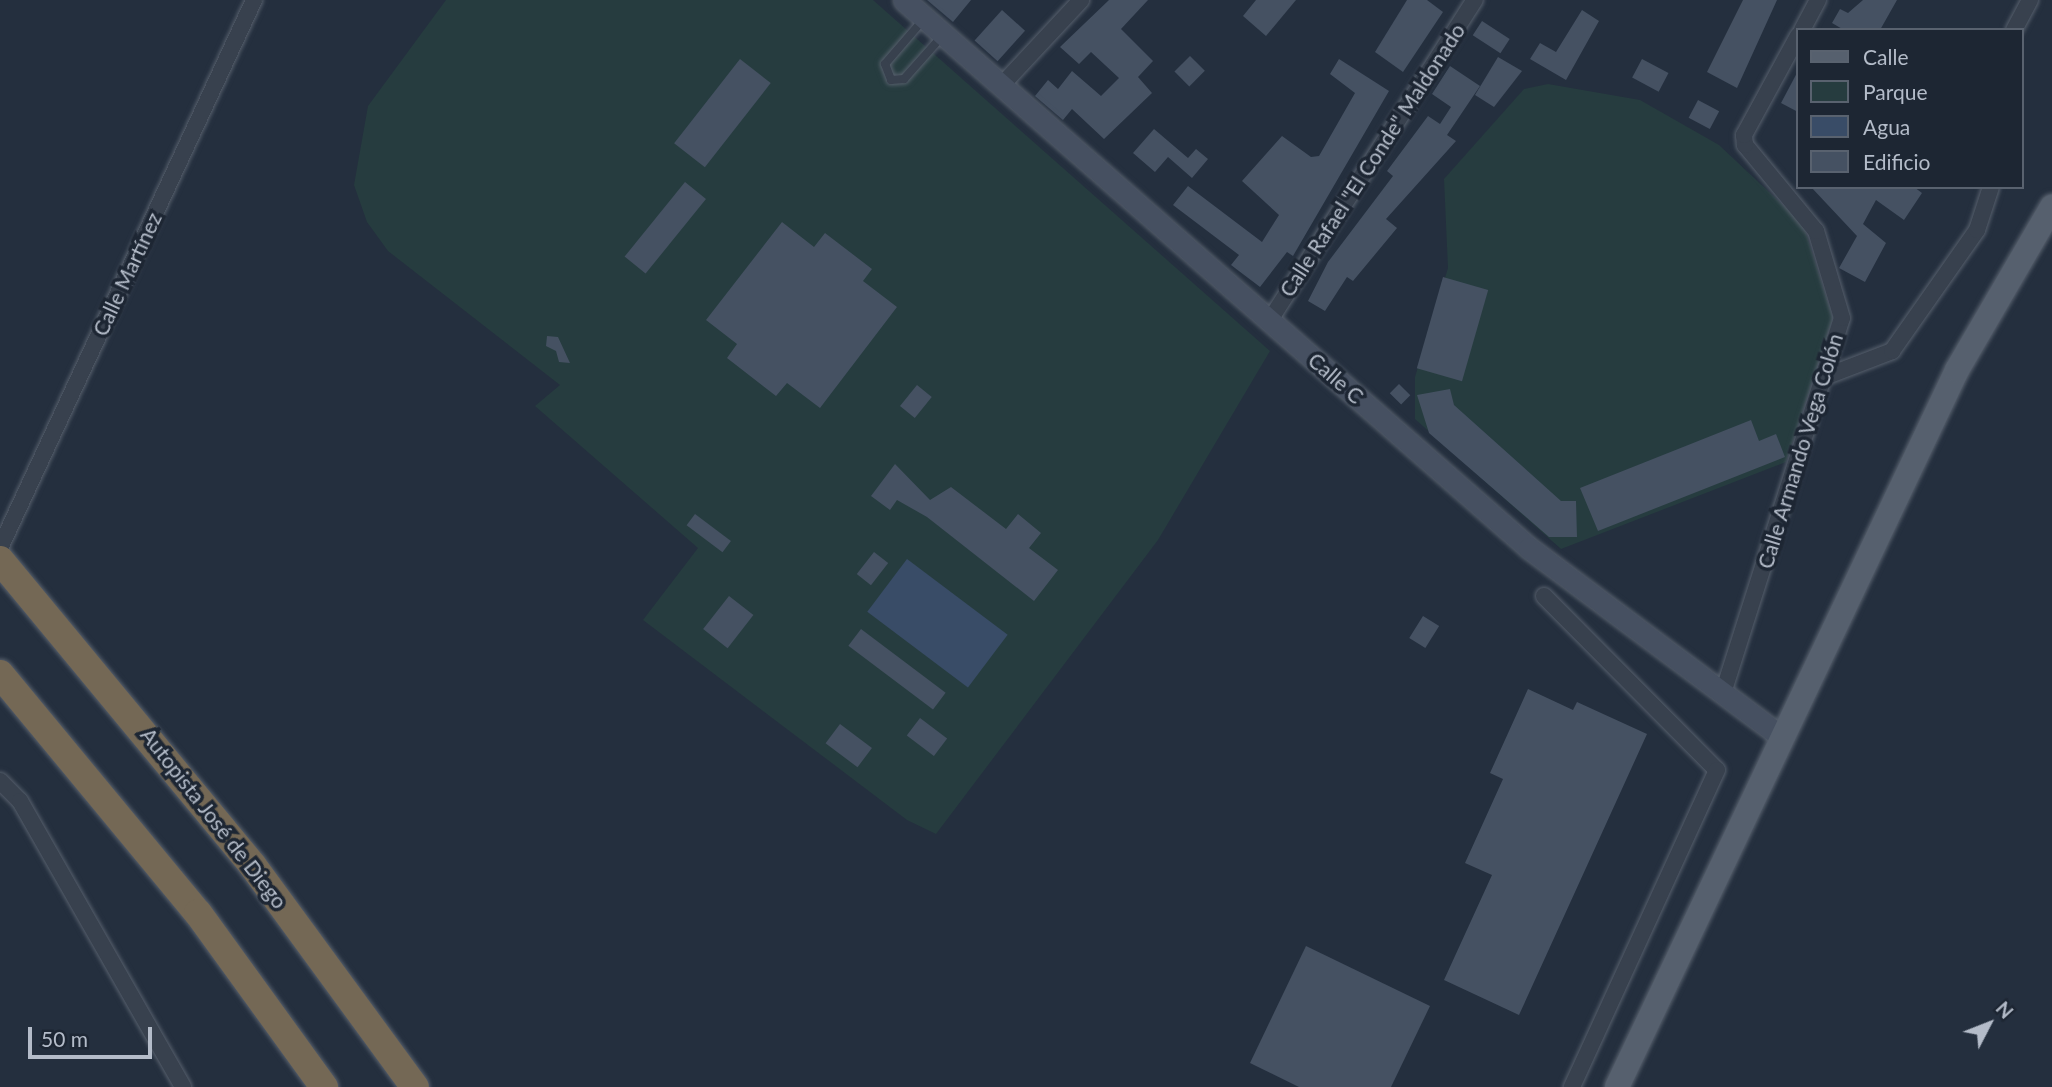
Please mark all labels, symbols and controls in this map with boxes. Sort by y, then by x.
street label: Calle Rafael "El Conde" Maldonado [1274,19,1470,301]
legend [1797,28,2024,189]
text: Calle [1863,44,1908,69]
text: Parque [1863,79,1928,104]
text: Agua [1863,114,1910,139]
text: Edificio [1863,149,1930,174]
street label: Calle Martínez [87,208,167,340]
street label: Calle Armando Vega Colón [1752,330,1848,572]
street label: Calle C [1303,347,1369,409]
street label: Autopista José de Diego [135,722,293,914]
north arrow [1954,989,2024,1059]
text: N [1992,996,2018,1023]
scale bar [32,1014,156,1058]
text: 50 m [41,1026,88,1051]

